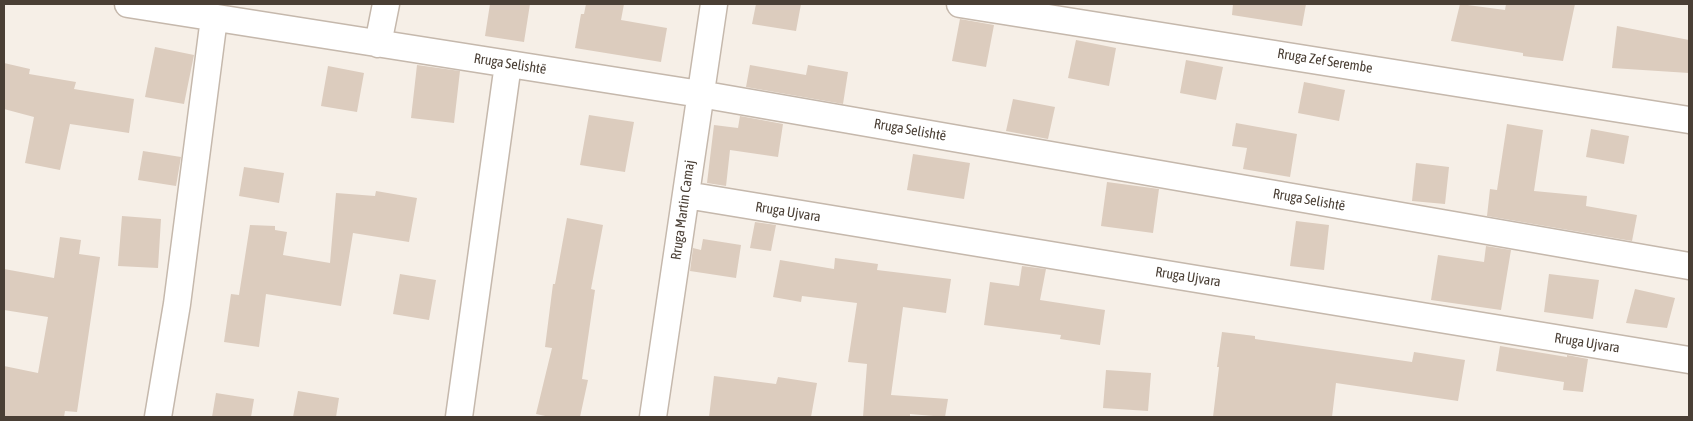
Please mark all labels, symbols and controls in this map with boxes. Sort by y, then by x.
street label: Rruga Zef Serembe [1276,45,1374,77]
street label: Rruga Selishtë [473,50,547,78]
street label: Rruga Selishtë [872,115,948,145]
street label: Rruga Martin Camaj [668,159,698,261]
street label: Rruga Selishtë [1271,185,1347,215]
street label: Rruga Ujvara [754,199,822,225]
street label: Rruga Ujvara [1154,264,1222,290]
street label: Rruga Ujvara [1553,330,1621,356]

